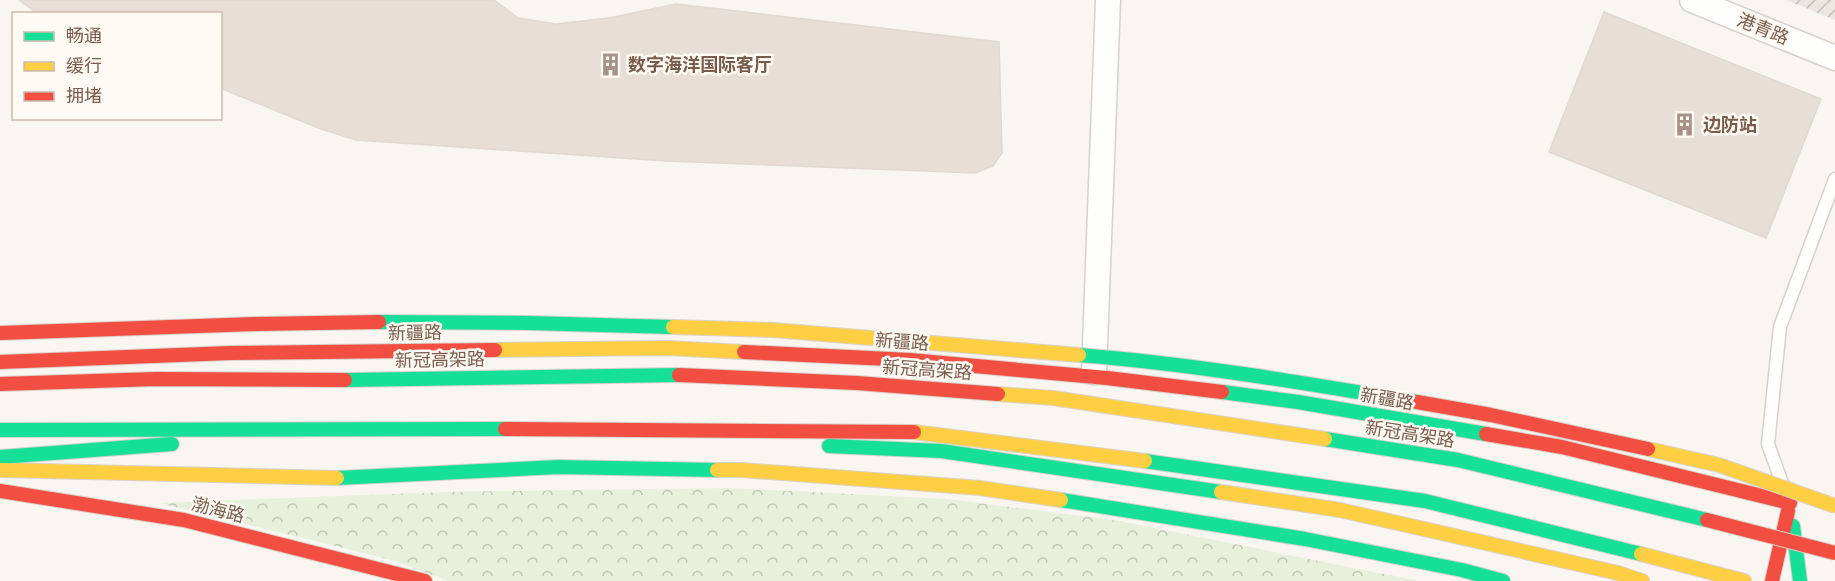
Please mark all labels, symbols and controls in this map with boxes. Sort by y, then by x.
street label: 港青路 [1733,7,1793,50]
legend [12,12,222,120]
text: 畅通 [66,23,102,48]
building icon: 数字海洋国际客厅 [597,52,623,78]
place label: 数字海洋国际客厅 [628,52,772,77]
text: 缓行 [66,53,102,78]
text: 拥堵 [66,83,102,108]
building icon: 边防站 [1672,112,1698,138]
place label: 边防站 [1703,112,1757,137]
street label: 新疆路 [388,320,442,345]
street label: 新疆路 [874,327,930,356]
street label: 新冠高架路 [395,346,485,373]
street label: 新冠高架路 [881,354,973,385]
street label: 新疆路 [1358,382,1416,416]
street label: 新冠高架路 [1364,414,1456,453]
street label: 渤海路 [189,491,247,528]

